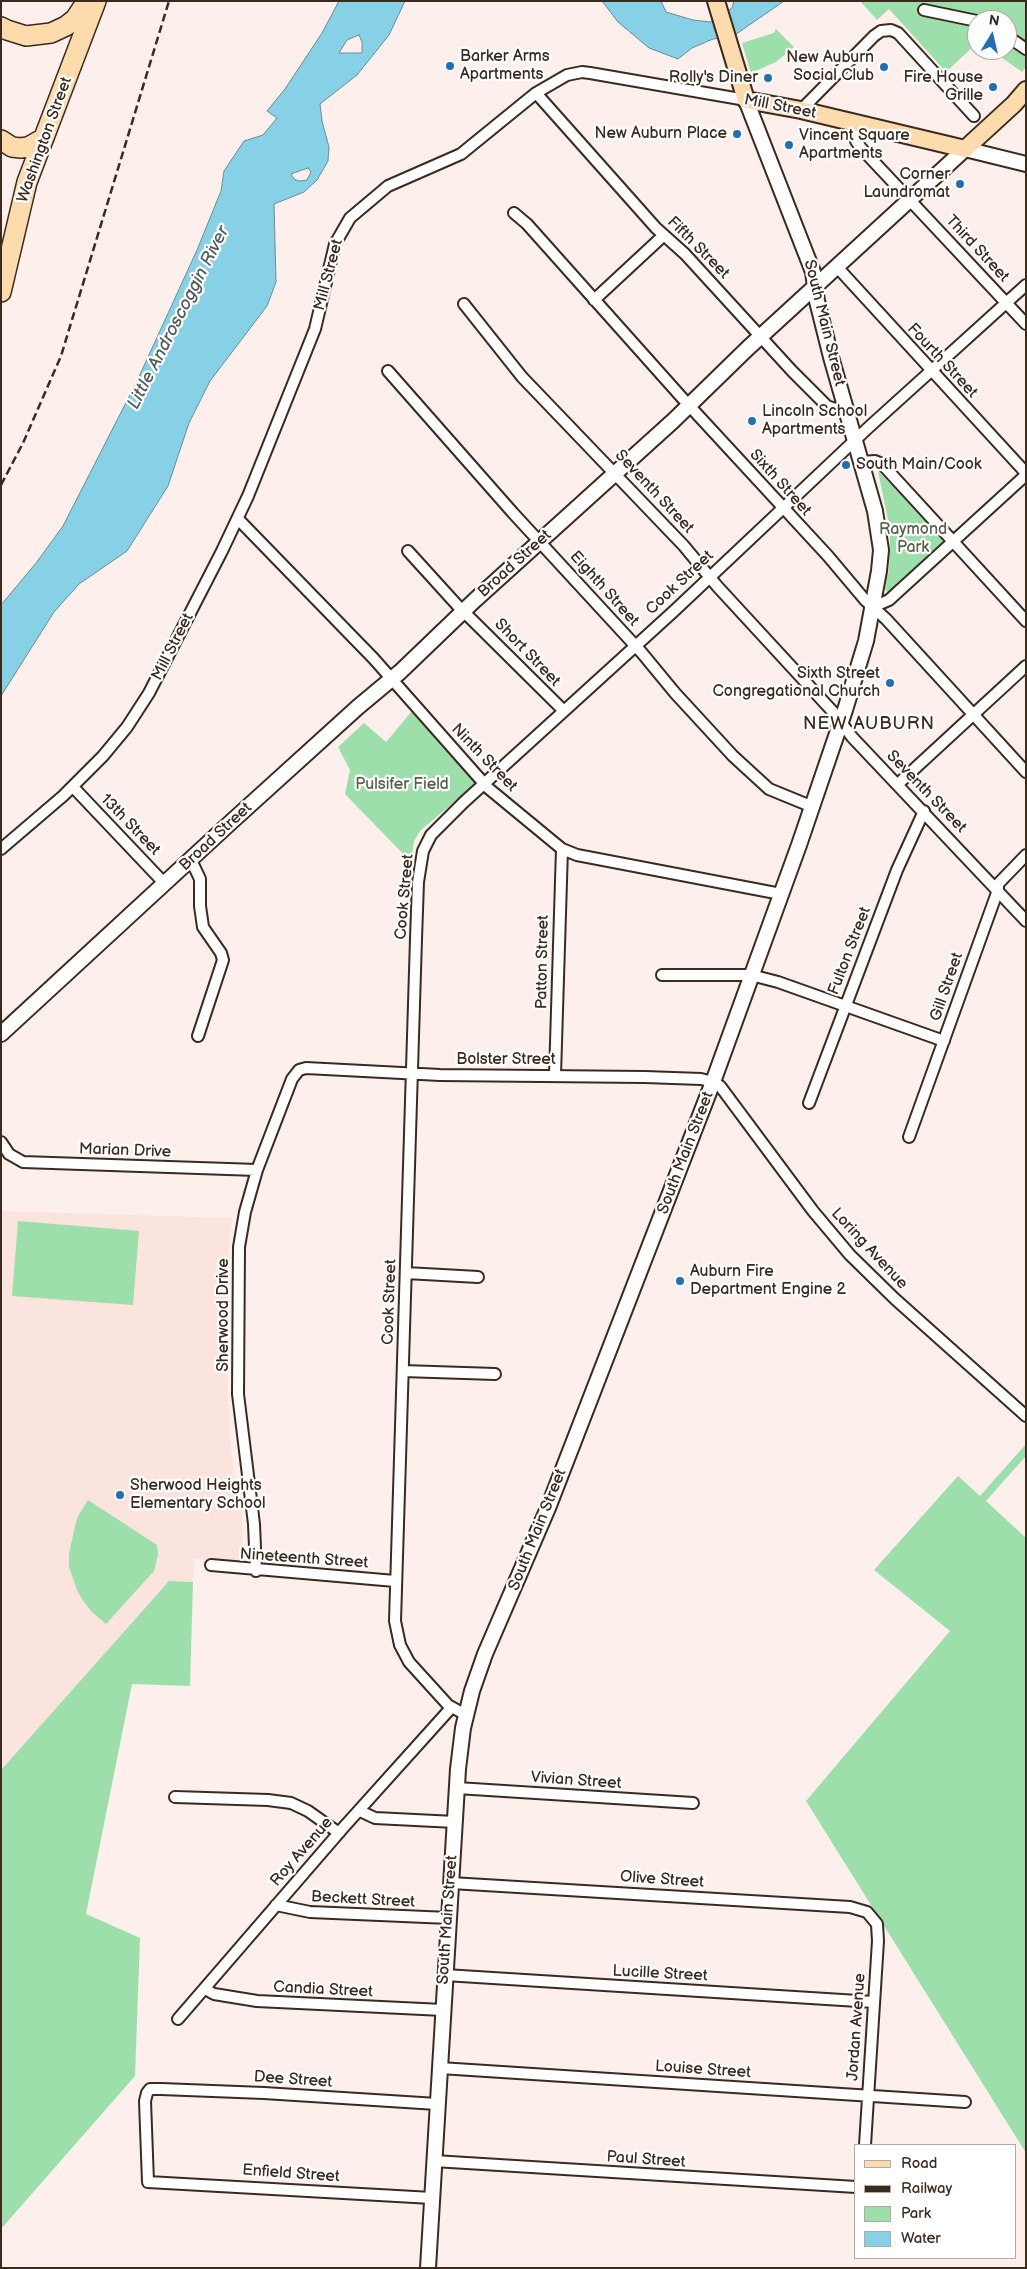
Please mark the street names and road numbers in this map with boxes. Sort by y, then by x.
street label: Washington Street [13,75,77,205]
street label: Mill Street [742,91,818,123]
street label: Third Street [941,211,1013,287]
street label: Fifth Street [663,213,733,283]
street label: Mill Street [310,237,348,313]
street label: South Main Street [799,258,849,388]
street label: Fourth Street [903,320,981,402]
street label: Seventh Street [610,446,698,538]
street label: Sixth Street [745,446,815,520]
street label: Broad Street [474,526,556,602]
street label: Cook Street [642,547,718,619]
street label: Eighth Street [565,548,643,630]
street label: Mill Street [148,610,198,684]
street label: Short Street [490,615,564,691]
street label: Ninth Street [447,720,521,796]
street label: Seventh Street [882,747,970,837]
street label: 13th Street [96,790,164,860]
street label: Broad Street [176,799,256,875]
street label: Cook Street [392,854,418,940]
street label: Fulton Street [824,904,876,998]
street label: Patton Street [533,915,553,1009]
street label: Gill Street [926,950,968,1024]
street label: Bolster Street [456,1050,556,1070]
street label: South Main Street [654,1089,718,1217]
street label: Marian Drive [78,1140,172,1162]
street label: Loring Avenue [827,1205,911,1293]
street label: Sherwood Drive [214,1258,234,1372]
street label: Cook Street [379,1259,401,1345]
street label: South Main Street [505,1466,571,1594]
street label: Nineteenth Street [239,1545,369,1573]
street label: Vivian Street [530,1768,622,1794]
street label: Roy Avenue [267,1813,337,1891]
street label: South Main Street [434,1855,462,1985]
street label: Olive Street [619,1867,705,1893]
street label: Beckett Street [311,1888,415,1912]
street label: Lucille Street [612,1962,708,1986]
street label: Jordan Avenue [844,1973,870,2081]
street label: Candia Street [273,1978,373,2002]
street label: Louise Street [654,2057,752,2083]
street label: Dee Street [253,2068,333,2092]
street label: Paul Street [606,2148,686,2172]
street label: Enfield Street [242,2161,340,2187]

